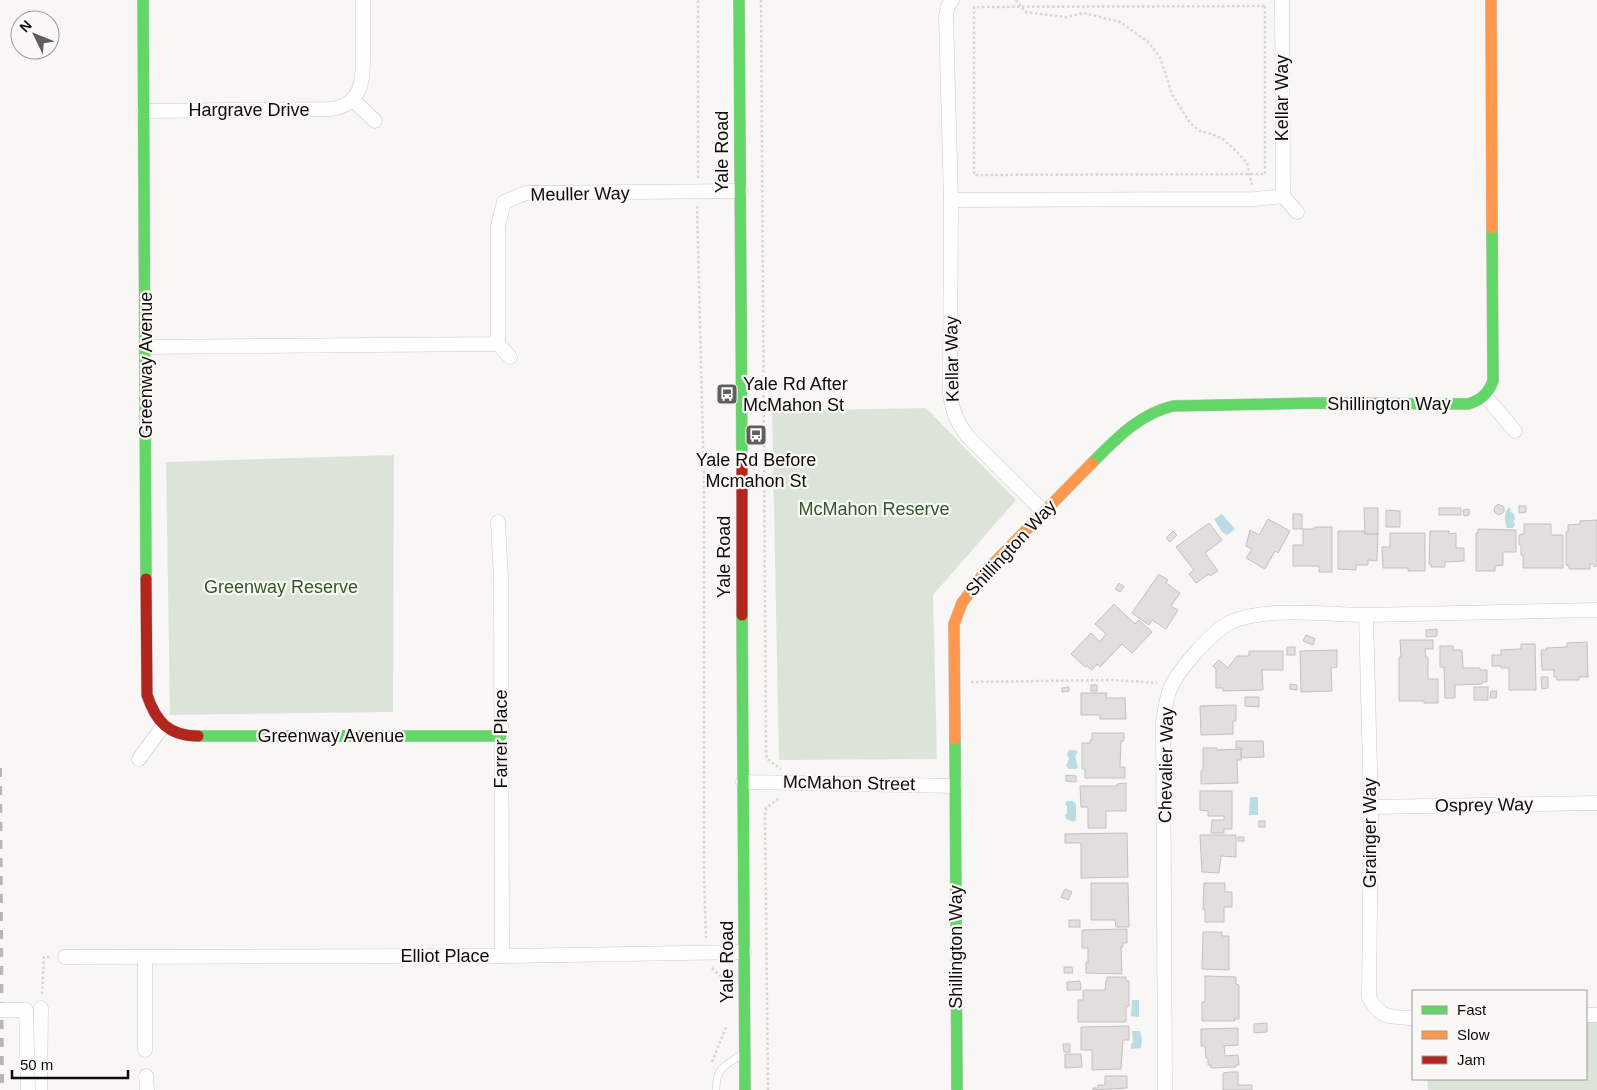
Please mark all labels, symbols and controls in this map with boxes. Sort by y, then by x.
north arrow [10,10,60,60]
text: N [16,17,35,35]
street label: Kellar Way [1272,55,1292,141]
street label: Hargrave Drive [188,100,310,120]
street label: Yale Road [712,111,732,193]
street label: Meuller Way [530,183,630,205]
street label: Greenway Avenue [136,292,156,438]
street label: Kellar Way [941,316,963,402]
place label: Yale Rd After McMahon St [743,374,848,415]
bus stop icon: Yale Rd After McMahon St [715,382,739,406]
street label: Shillington Way [1327,394,1451,414]
bus stop icon: Yale Rd Before Mcmahon St [744,423,768,447]
place label: Yale Rd Before Mcmahon St [696,450,816,491]
street label: Shillington Way [962,496,1060,600]
park label: McMahon Reserve [798,499,950,519]
street label: Yale Road [714,516,734,598]
park label: Greenway Reserve [204,577,358,597]
street label: Farrer Place [491,689,511,789]
street label: Chevalier Way [1155,707,1177,823]
street label: Greenway Avenue [258,726,404,746]
street label: McMahon Street [783,772,915,794]
street label: Grainger Way [1360,778,1380,888]
street label: Osprey Way [1435,794,1533,816]
street label: Shillington Way [946,885,966,1009]
street label: Yale Road [717,921,737,1003]
street label: Elliot Place [400,946,490,966]
legend [1412,990,1587,1080]
text: Fast [1457,1001,1487,1018]
text: Slow [1457,1026,1490,1043]
scale bar [12,1048,129,1080]
text: Jam [1457,1051,1485,1068]
text: 50 m [20,1056,53,1073]

